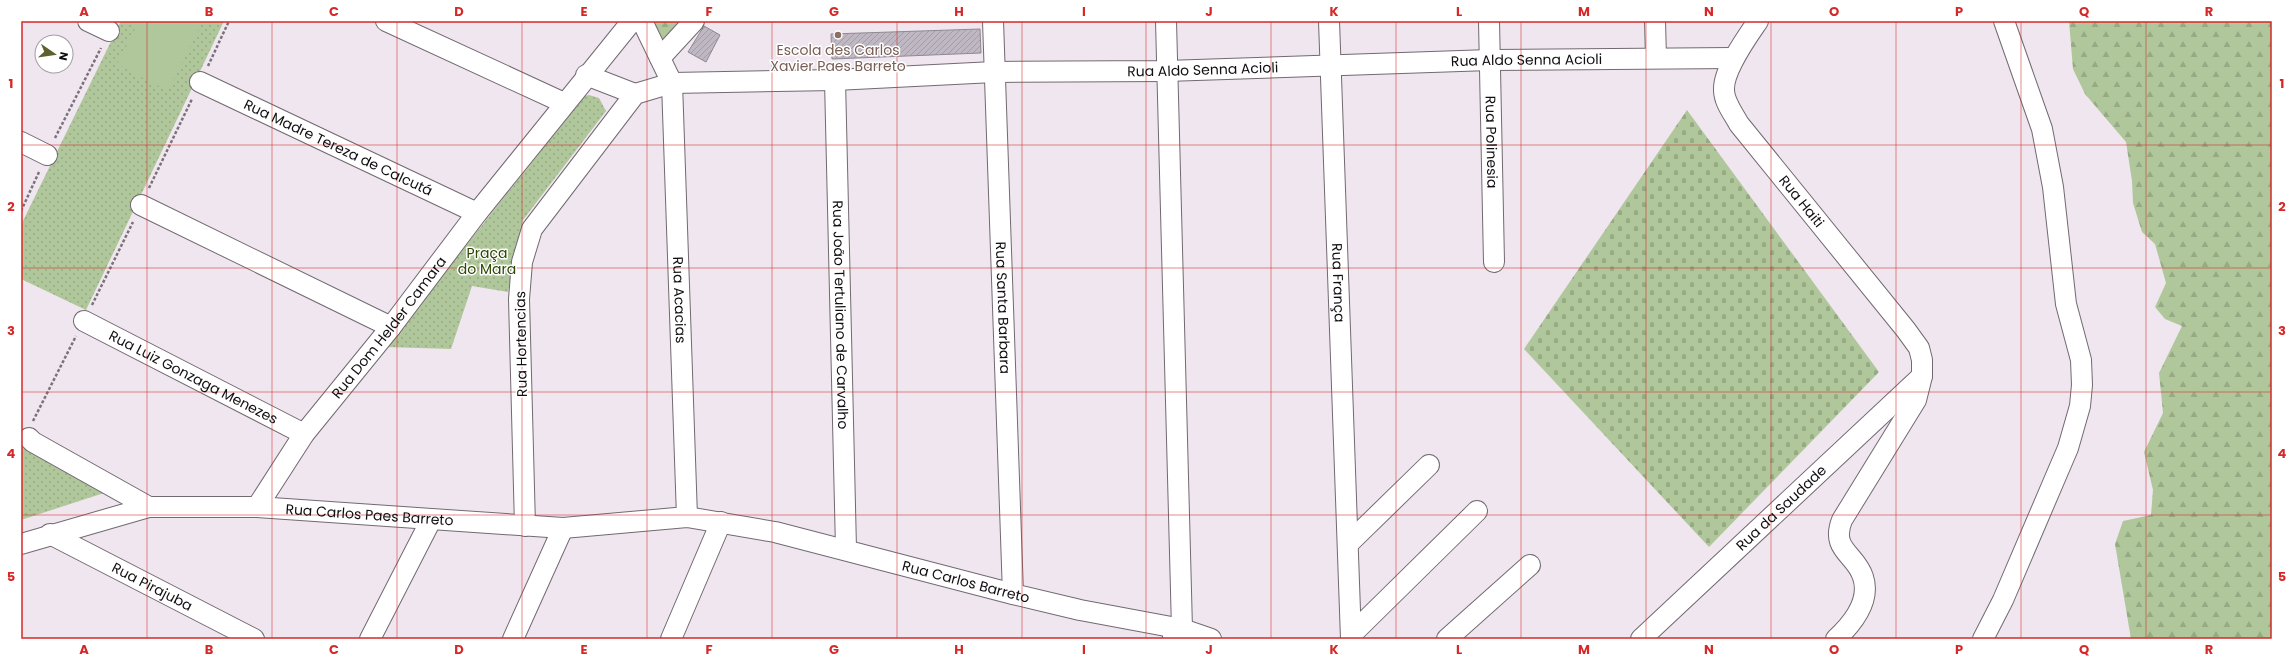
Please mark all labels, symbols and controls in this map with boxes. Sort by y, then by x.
text: A [79,2,89,21]
text: B [205,2,214,21]
text: C [329,2,339,21]
text: D [454,2,464,21]
text: E [580,2,588,21]
text: F [705,2,713,21]
text: G [829,2,839,21]
text: H [954,2,964,21]
text: I [1082,2,1086,21]
text: J [1205,2,1213,21]
text: K [1329,2,1339,21]
text: L [1456,2,1462,21]
text: M [1578,2,1590,21]
text: N [1704,2,1714,21]
text: O [1829,2,1839,21]
text: P [1955,2,1963,21]
text: Q [2079,2,2089,21]
text: R [2205,2,2213,21]
marker: Escola des Carlos Xavier Paes Barreto [833,30,843,40]
north arrow [34,34,74,74]
place label: Escola des Carlos Xavier Paes Barreto [770,40,906,76]
street label: Rua Aldo Senna Acioli [1451,49,1602,71]
text: N [55,50,72,62]
street label: Rua Aldo Senna Acioli [1127,57,1279,81]
text: 1 [9,74,13,93]
text: 1 [2280,74,2284,93]
street label: Rua Madre Tereza de Calcutá [241,94,436,201]
street label: Rua Polinesia [1481,95,1502,188]
street label: Rua Haiti [1774,171,1829,232]
text: 2 [7,197,15,216]
text: 2 [2278,197,2286,216]
street label: Rua João Tertuliano de Carvalho [828,200,853,430]
street label: Rua Santa Barbara [991,241,1015,374]
park label: Praça do Mara [458,243,516,279]
street label: Rua França [1327,243,1350,323]
street label: Rua Dom Helder Camara [327,252,451,403]
street label: Rua Acacias [668,256,691,344]
street label: Rua Hortencias [510,291,532,397]
text: 3 [7,321,15,340]
text: 3 [2278,321,2286,340]
street label: Rua Luiz Gonzaga Menezes [105,325,281,429]
text: 4 [7,444,16,463]
text: 4 [2278,444,2287,463]
street label: Rua da Saudade [1732,460,1831,555]
street label: Rua Carlos Paes Barreto [285,499,454,530]
street label: Rua Carlos Barreto [900,556,1032,608]
street label: Rua Pirajuba [108,558,196,616]
text: 5 [7,567,15,586]
text: 5 [2278,567,2286,586]
text: A [79,640,89,659]
text: B [205,640,214,659]
text: C [329,640,339,659]
text: D [454,640,464,659]
text: E [580,640,588,659]
text: F [705,640,713,659]
text: G [829,640,839,659]
text: H [954,640,964,659]
text: I [1082,640,1086,659]
text: J [1205,640,1213,659]
text: K [1329,640,1339,659]
text: L [1456,640,1462,659]
text: M [1578,640,1590,659]
text: N [1704,640,1714,659]
text: O [1829,640,1839,659]
text: P [1955,640,1963,659]
text: Q [2079,640,2089,659]
text: R [2205,640,2213,659]

